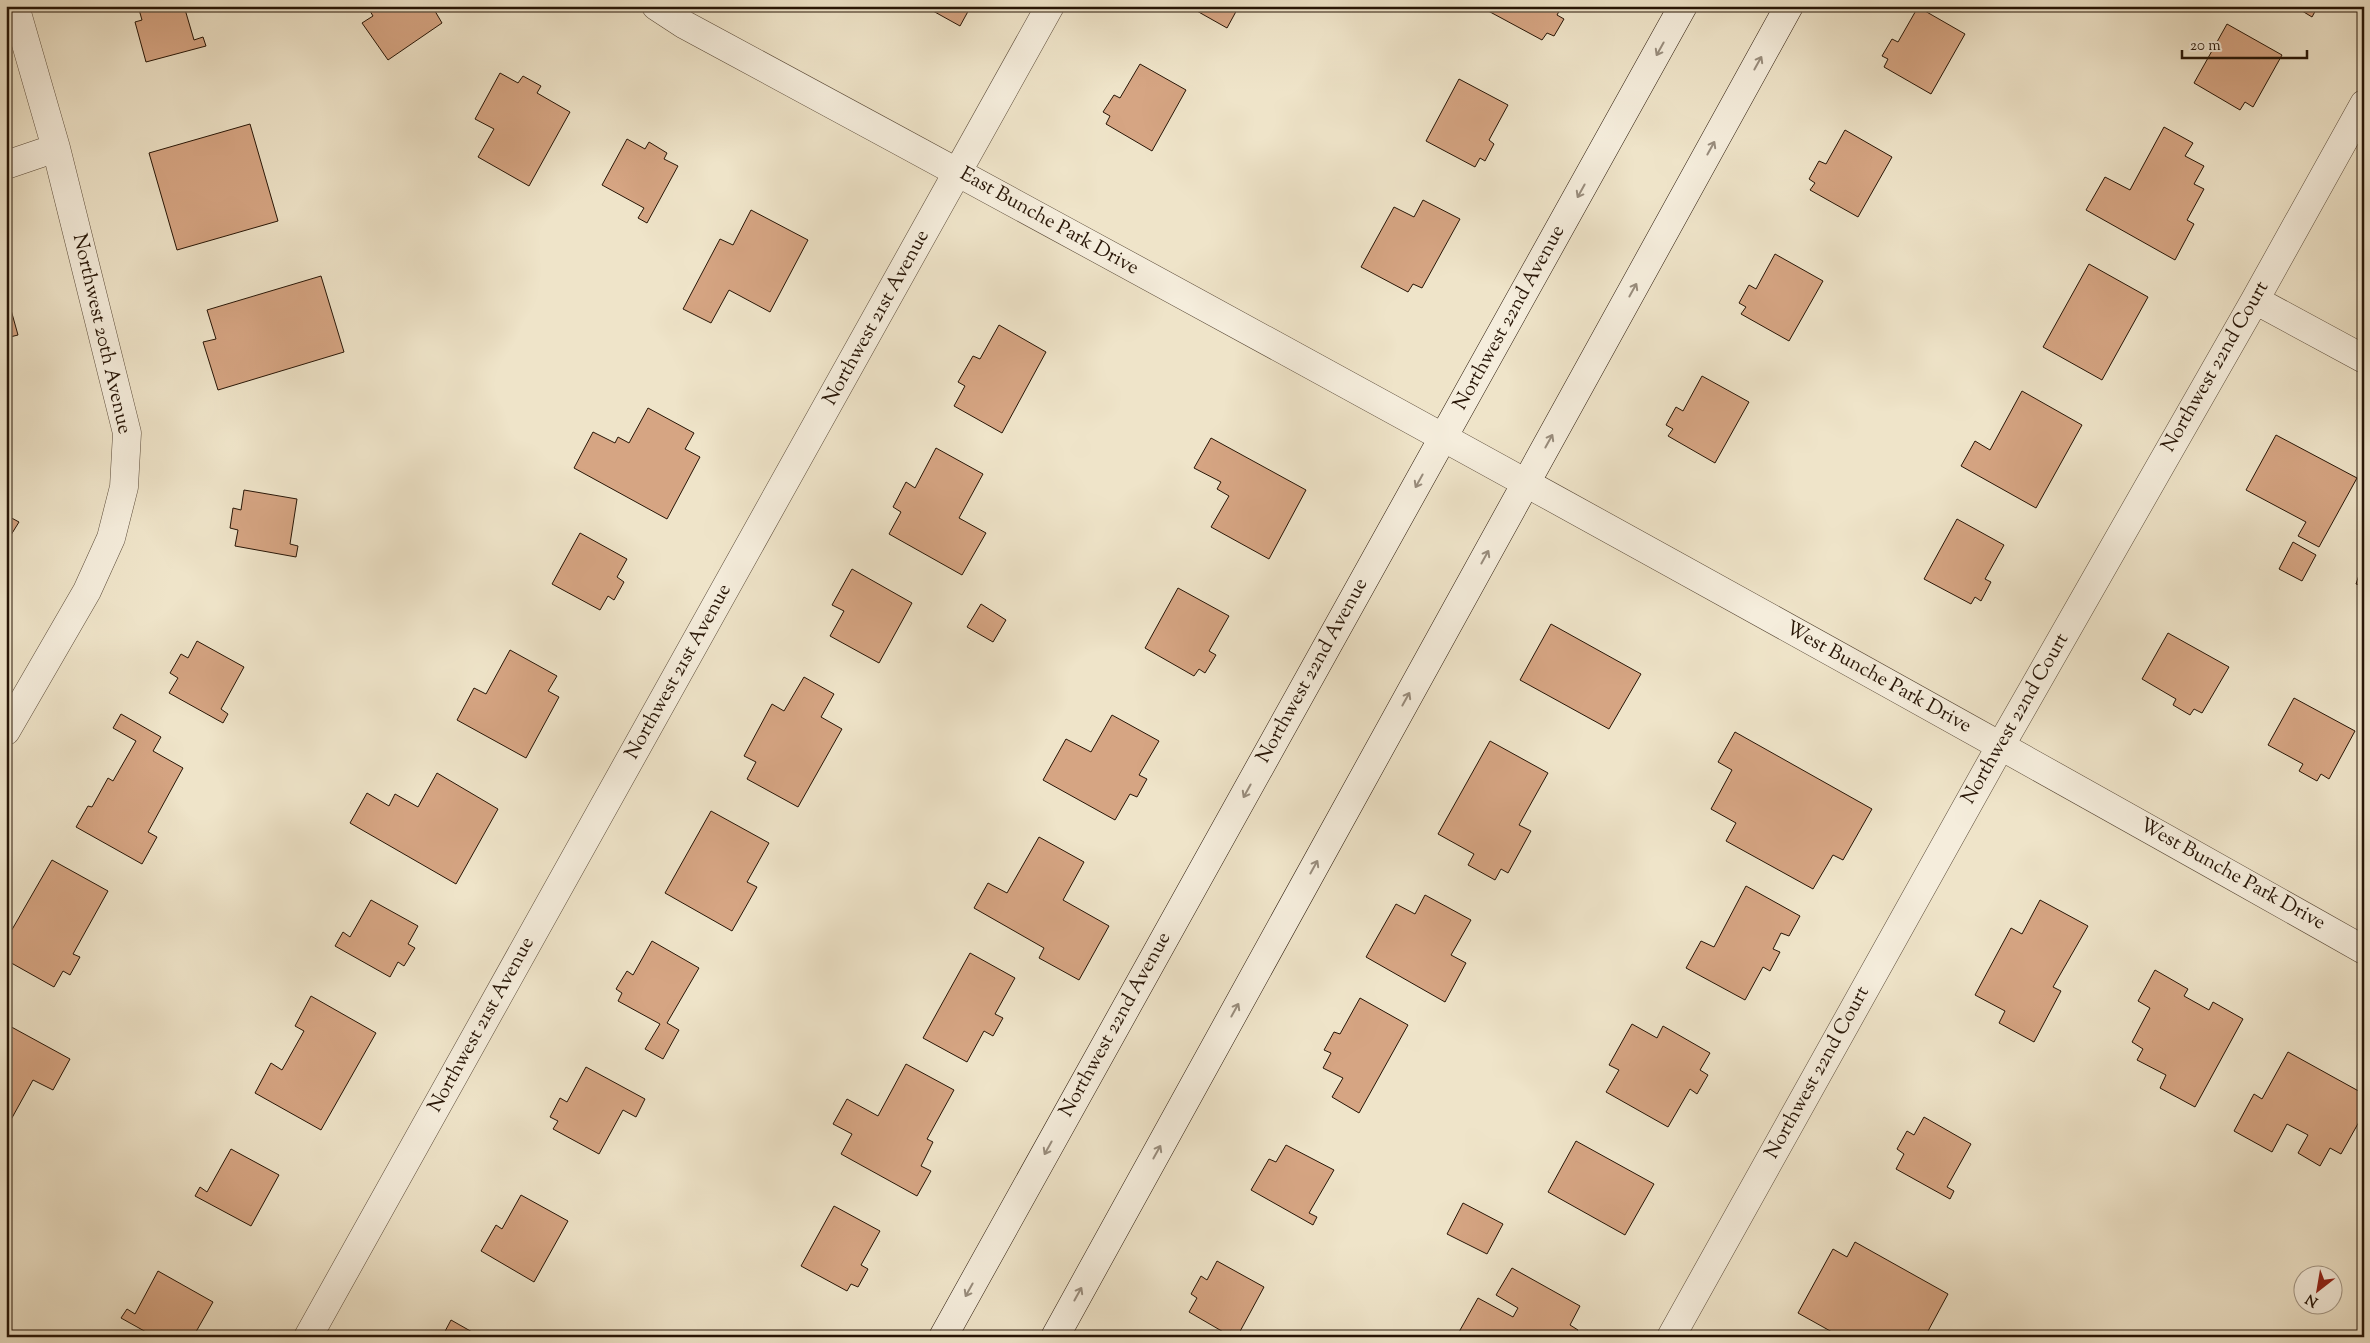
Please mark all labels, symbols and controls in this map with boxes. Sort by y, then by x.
scale bar [2182,28,2308,60]
text: 20 m [2190,36,2221,57]
one-way arrow [1655,41,1665,56]
one-way arrow [1754,56,1764,70]
one-way arrow [1707,141,1717,155]
street label: East Bunche Park Drive [954,161,1144,283]
one-way arrow [1575,183,1585,197]
street label: Northwest 22nd Avenue [1447,220,1573,416]
street label: Northwest 21st Avenue [817,225,937,411]
street label: Northwest 20th Avenue [64,231,138,437]
street label: Northwest 22nd Court [2155,276,2277,458]
one-way arrow [1628,282,1638,297]
one-way arrow [1544,434,1554,449]
one-way arrow [1414,474,1424,489]
one-way arrow [1480,550,1490,565]
street label: Northwest 22nd Avenue [1250,573,1376,769]
street label: Northwest 21st Avenue [619,579,739,765]
street label: West Bunche Park Drive [1780,615,1976,741]
street label: Northwest 22nd Court [1955,628,2077,810]
one-way arrow [1402,693,1412,707]
one-way arrow [1241,784,1251,798]
street label: West Bunche Park Drive [2134,812,2330,938]
one-way arrow [1309,860,1319,875]
street label: Northwest 22nd Avenue [1053,927,1179,1123]
street label: Northwest 21st Avenue [422,932,542,1118]
street label: Northwest 22nd Court [1758,981,1878,1165]
one-way arrow [1231,1003,1241,1017]
one-way arrow [1043,1140,1053,1154]
one-way arrow [1153,1145,1162,1160]
north arrow [2292,1266,2342,1316]
one-way arrow [964,1282,974,1296]
one-way arrow [1074,1287,1084,1302]
text: N [2302,1288,2322,1311]

